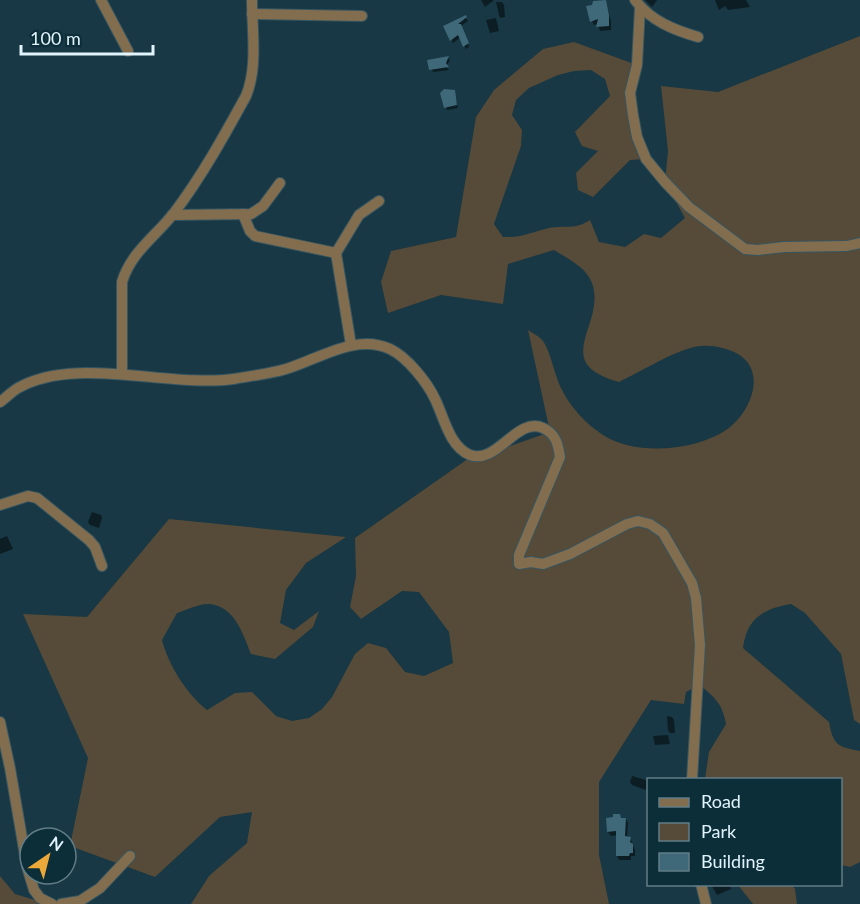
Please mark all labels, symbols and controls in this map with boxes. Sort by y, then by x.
scale bar [21,18,153,56]
text: 100 m [30,27,81,49]
legend [647,778,842,886]
text: Road [701,790,741,812]
text: Park [701,820,737,842]
north arrow [18,826,78,886]
text: N [46,832,67,855]
text: Building [701,850,765,872]

